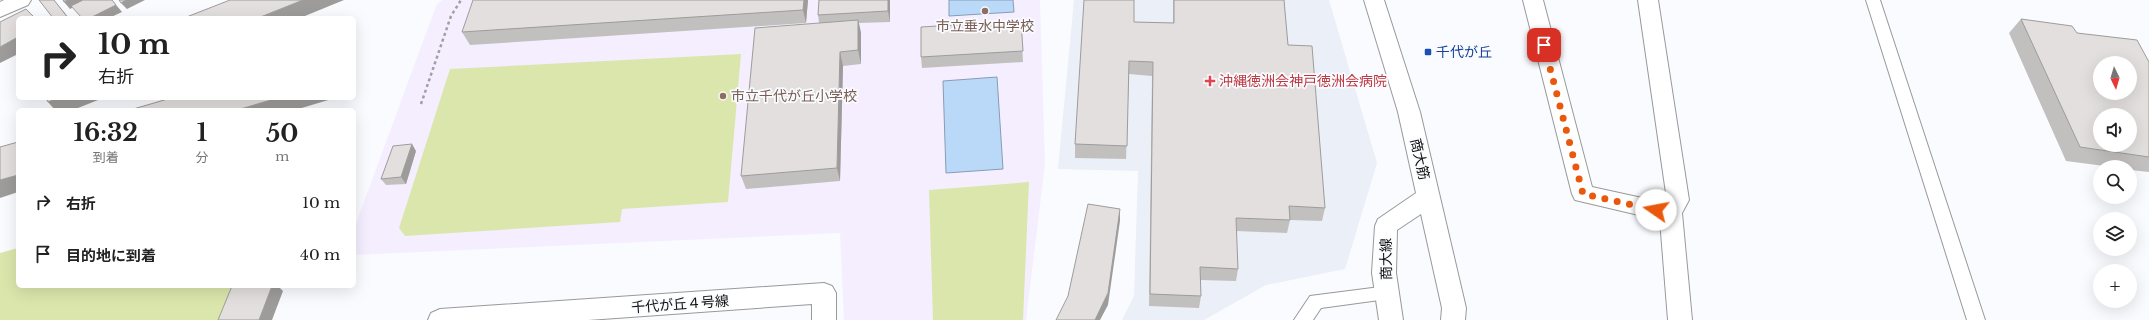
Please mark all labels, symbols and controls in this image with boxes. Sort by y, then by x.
marker: 市立垂水中学校 [980,6,990,16]
place label: 市立垂水中学校 [936,17,1034,35]
text: 10 m [98,27,170,62]
pin [1527,28,1561,62]
icon: right [32,32,84,84]
icon: arrive [1533,34,1555,56]
place label: 千代が丘 [1436,43,1492,61]
marker: 千代が丘 [1423,47,1433,57]
north arrow [2093,56,2137,100]
map controls [2093,56,2137,308]
text: 右折 [98,66,134,88]
place label: 沖縄徳洲会神戸徳洲会病院 [1219,72,1387,90]
marker: 沖縄徳洲会神戸徳洲会病院 [1204,75,1216,87]
place label: 市立千代が丘小学校 [731,87,857,105]
marker: 市立千代が丘小学校 [718,91,728,101]
button: sound [2093,108,2137,152]
text: 16:32 [74,118,138,147]
text: 1 [197,118,207,147]
text: 50 [266,119,298,148]
street label: 商大筋 [1407,137,1433,181]
text: m [275,148,289,165]
text: 到着 [93,149,119,166]
text: 分 [195,149,208,166]
button: search [2093,160,2137,204]
position arrow [1635,189,1677,231]
icon: right [32,191,54,213]
text: 10 m [302,193,340,212]
text: 右折 [66,194,96,213]
button: layers [2093,212,2137,256]
street label: 商大線 [1377,238,1395,280]
icon: arrive [32,243,54,265]
text: 40 m [300,245,340,264]
text: 目的地に到着 [66,246,156,265]
button: + [2093,264,2137,308]
street label: 千代が丘４号線 [630,292,730,316]

